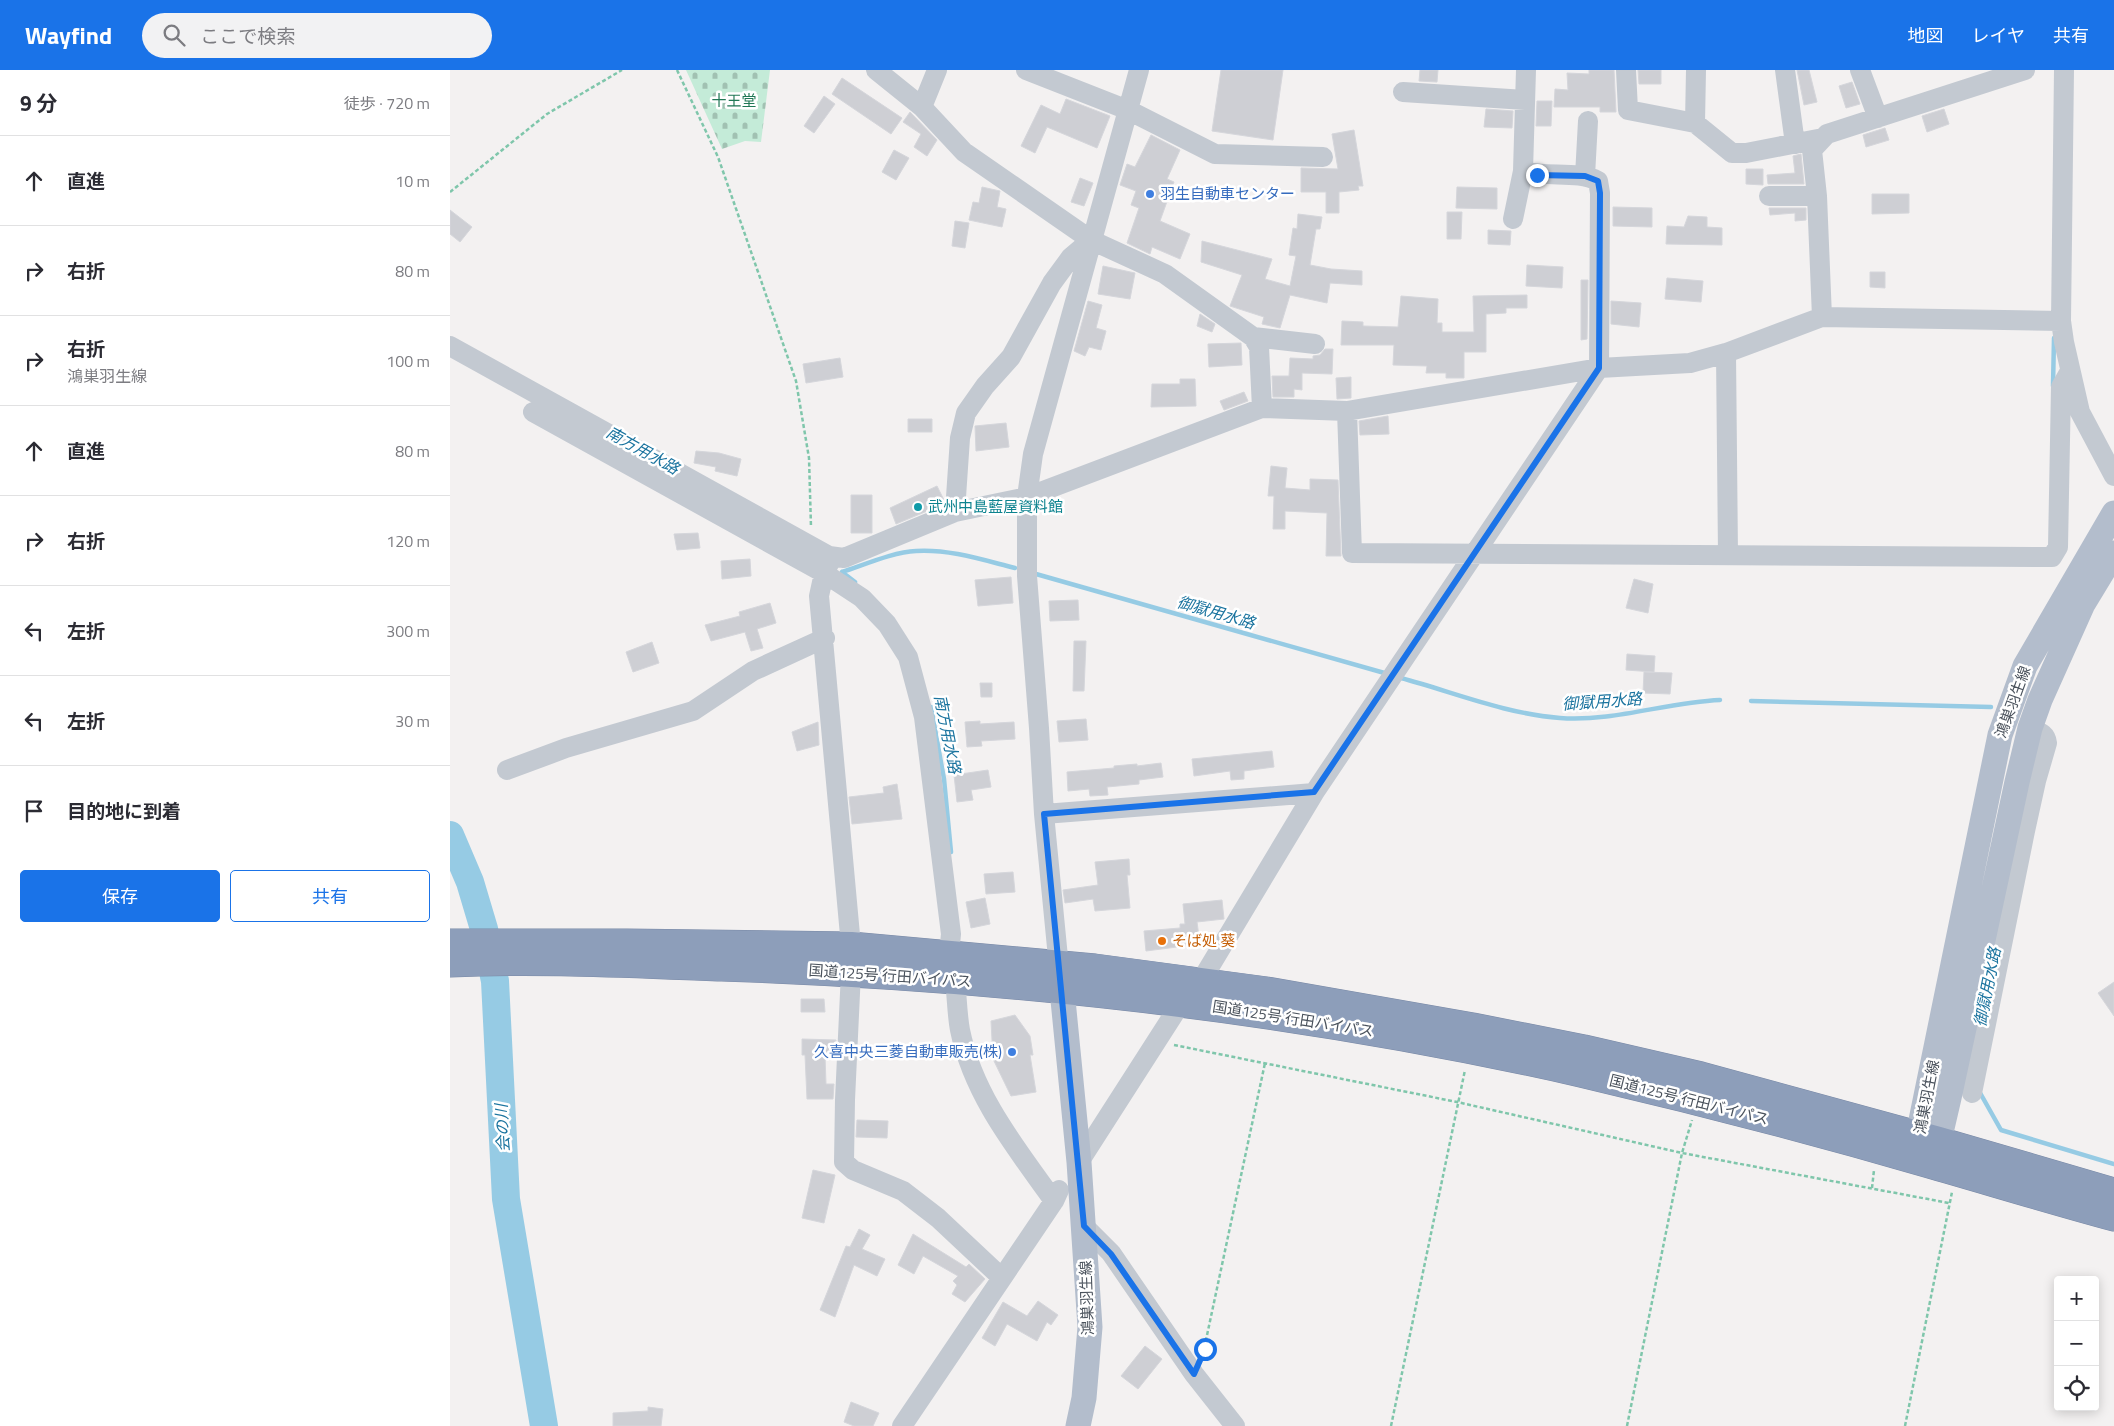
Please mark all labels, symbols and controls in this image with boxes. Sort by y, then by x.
search box [142,13,492,58]
text: Wayfind [25,17,112,53]
icon: search [160,21,188,49]
text: ここで検索 [200,21,295,50]
text: 地図 [1908,22,1944,49]
text: レイヤ [1972,22,2025,49]
text: 共有 [2053,22,2089,49]
text: 9 分 [20,87,57,119]
park label: 十王堂 [711,89,757,112]
text: 徒歩 · 720 m [344,91,430,115]
route end [1526,164,1549,187]
text: 直進 [67,166,105,195]
icon: ahead [20,167,48,195]
text: 10 m [395,169,430,193]
place label: 羽生自動車センター [1160,182,1295,205]
marker: 羽生自動車センター [1144,188,1156,200]
text: 右折 [67,256,105,285]
icon: right [20,257,48,285]
text: 80 m [395,259,430,283]
text: 右折 [67,334,105,363]
icon: right [20,347,48,375]
text: 100 m [386,349,430,373]
text: 鴻巣羽生線 [67,364,147,388]
water label: 南方用水路 [602,420,686,481]
text: 直進 [67,436,105,465]
icon: ahead [20,437,48,465]
text: 80 m [395,439,430,463]
place label: 武州中島藍屋資料館 [928,495,1063,518]
marker: 武州中島藍屋資料館 [912,501,924,513]
text: 右折 [67,526,105,555]
icon: right [20,527,48,555]
text: 120 m [386,529,430,553]
water label: 御獄用水路 [1174,589,1260,635]
text: 左折 [67,616,105,645]
icon: left [20,617,48,645]
text: 300 m [386,619,430,643]
street label: 鴻巣羽生線 [1989,663,2036,741]
water label: 御獄用水路 [1561,686,1645,716]
water label: 南方用水路 [929,692,968,778]
text: 左折 [67,706,105,735]
icon: left [20,707,48,735]
text: 30 m [395,709,430,733]
text: 目的地に到着 [67,796,181,825]
icon: arrive [20,797,48,825]
button: 保存 [20,870,220,922]
button: 共有 [230,870,430,922]
place label: そば処 葵 [1172,929,1235,952]
marker: そば処 葵 [1156,935,1168,947]
water label: 御獄用水路 [1968,943,2007,1029]
street label: 国道125号 行田バイパス [808,958,972,993]
street label: 国道125号 行田バイパス [1211,994,1375,1043]
place label: 久喜中央三菱自動車販売(株) [814,1040,1002,1063]
marker: 久喜中央三菱自動車販売(株) [1006,1046,1018,1058]
street label: 鴻巣羽生線 [1908,1058,1945,1136]
street label: 国道125号 行田バイパス [1607,1069,1771,1130]
water label: 会の川 [489,1101,515,1153]
street label: 鴻巣羽生線 [1074,1260,1099,1336]
map controls [2054,1276,2099,1411]
button: + [2054,1276,2099,1321]
button: − [2054,1321,2099,1366]
route start [1194,1338,1217,1361]
button: locate [2054,1366,2099,1411]

